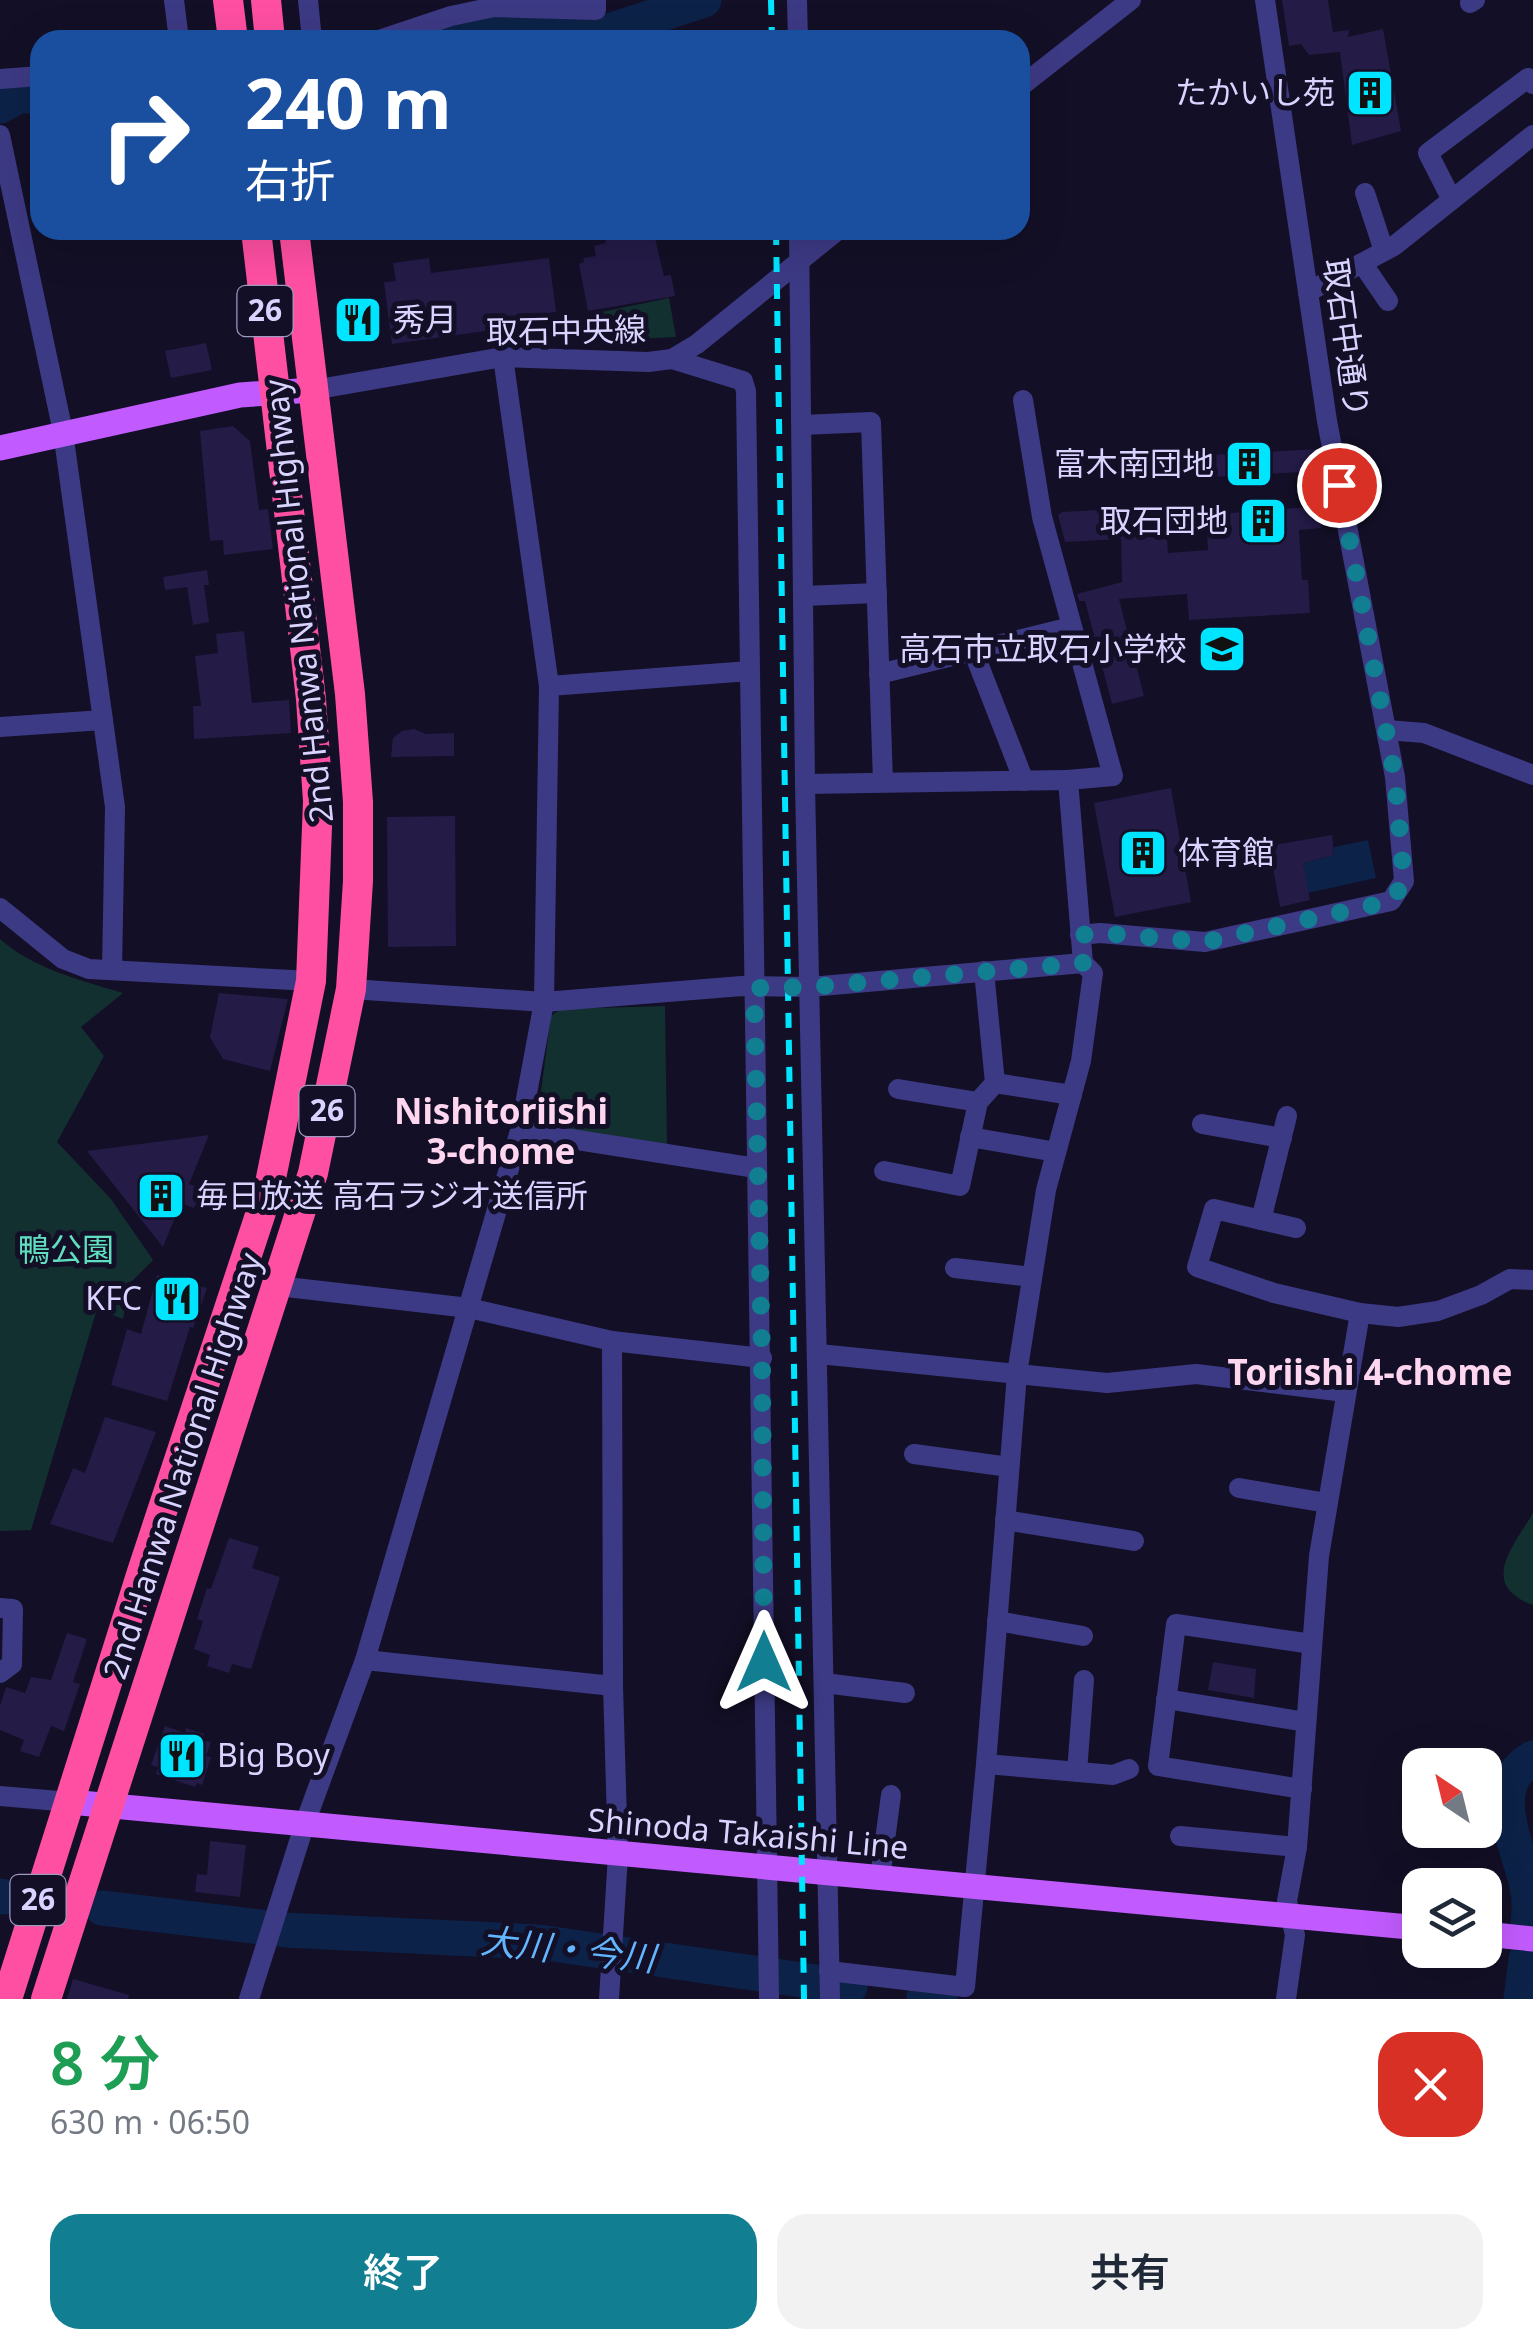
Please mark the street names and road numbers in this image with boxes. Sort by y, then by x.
street label: 取石中通り [1315,256,1380,420]
road number: 26 [238,286,292,336]
street label: 取石中央線 [486,307,646,352]
street label: 2nd Hanwa National Highway [253,377,342,825]
road number: 26 [300,1086,354,1136]
street label: 2nd Hanwa National Highway [92,1246,271,1684]
street label: Shinoda Takaishi Line [586,1797,910,1868]
road number: 26 [10,1875,66,1925]

